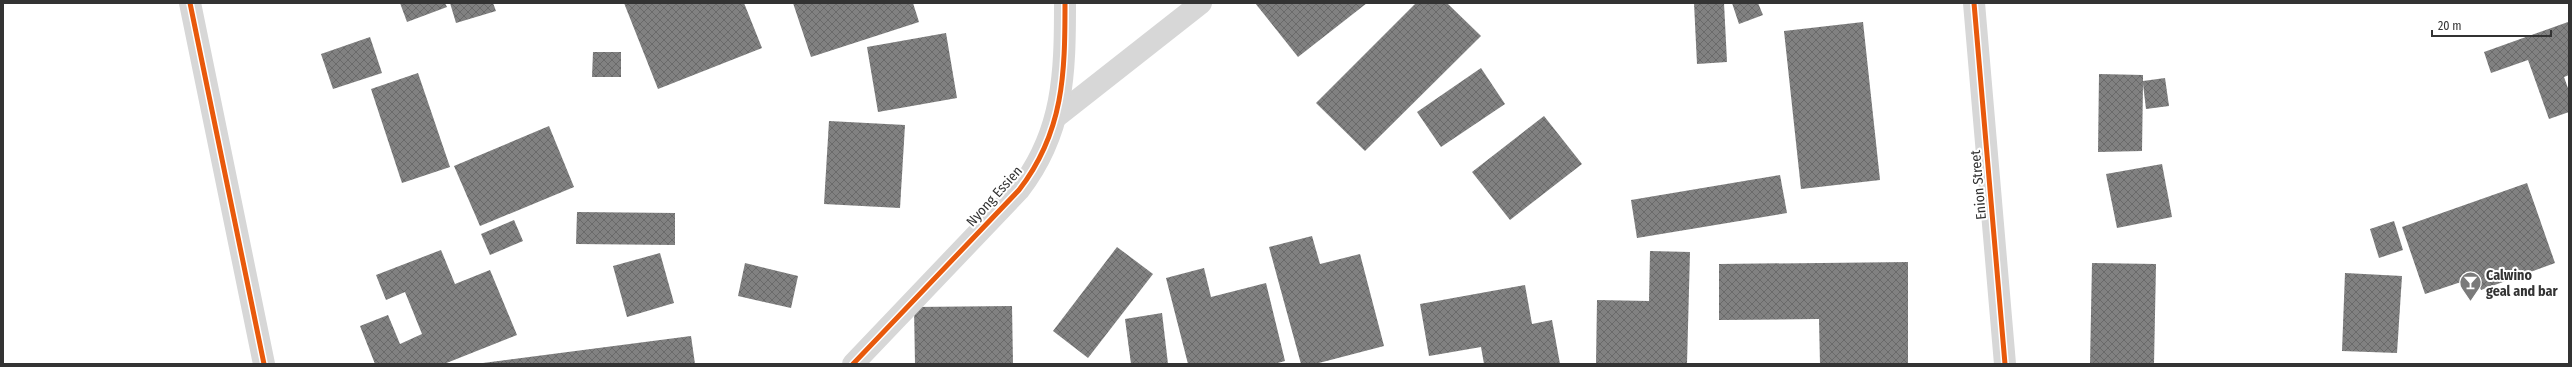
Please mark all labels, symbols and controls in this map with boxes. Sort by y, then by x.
scale bar [2432,12,2551,38]
text: 20 m [2438,19,2462,33]
street label: Enion Street [1967,149,1990,220]
street label: Nyong Essien [963,163,1026,230]
place label: Calwino geal and bar [2486,267,2558,300]
bar icon: Calwino geal and bar [2457,270,2483,303]

